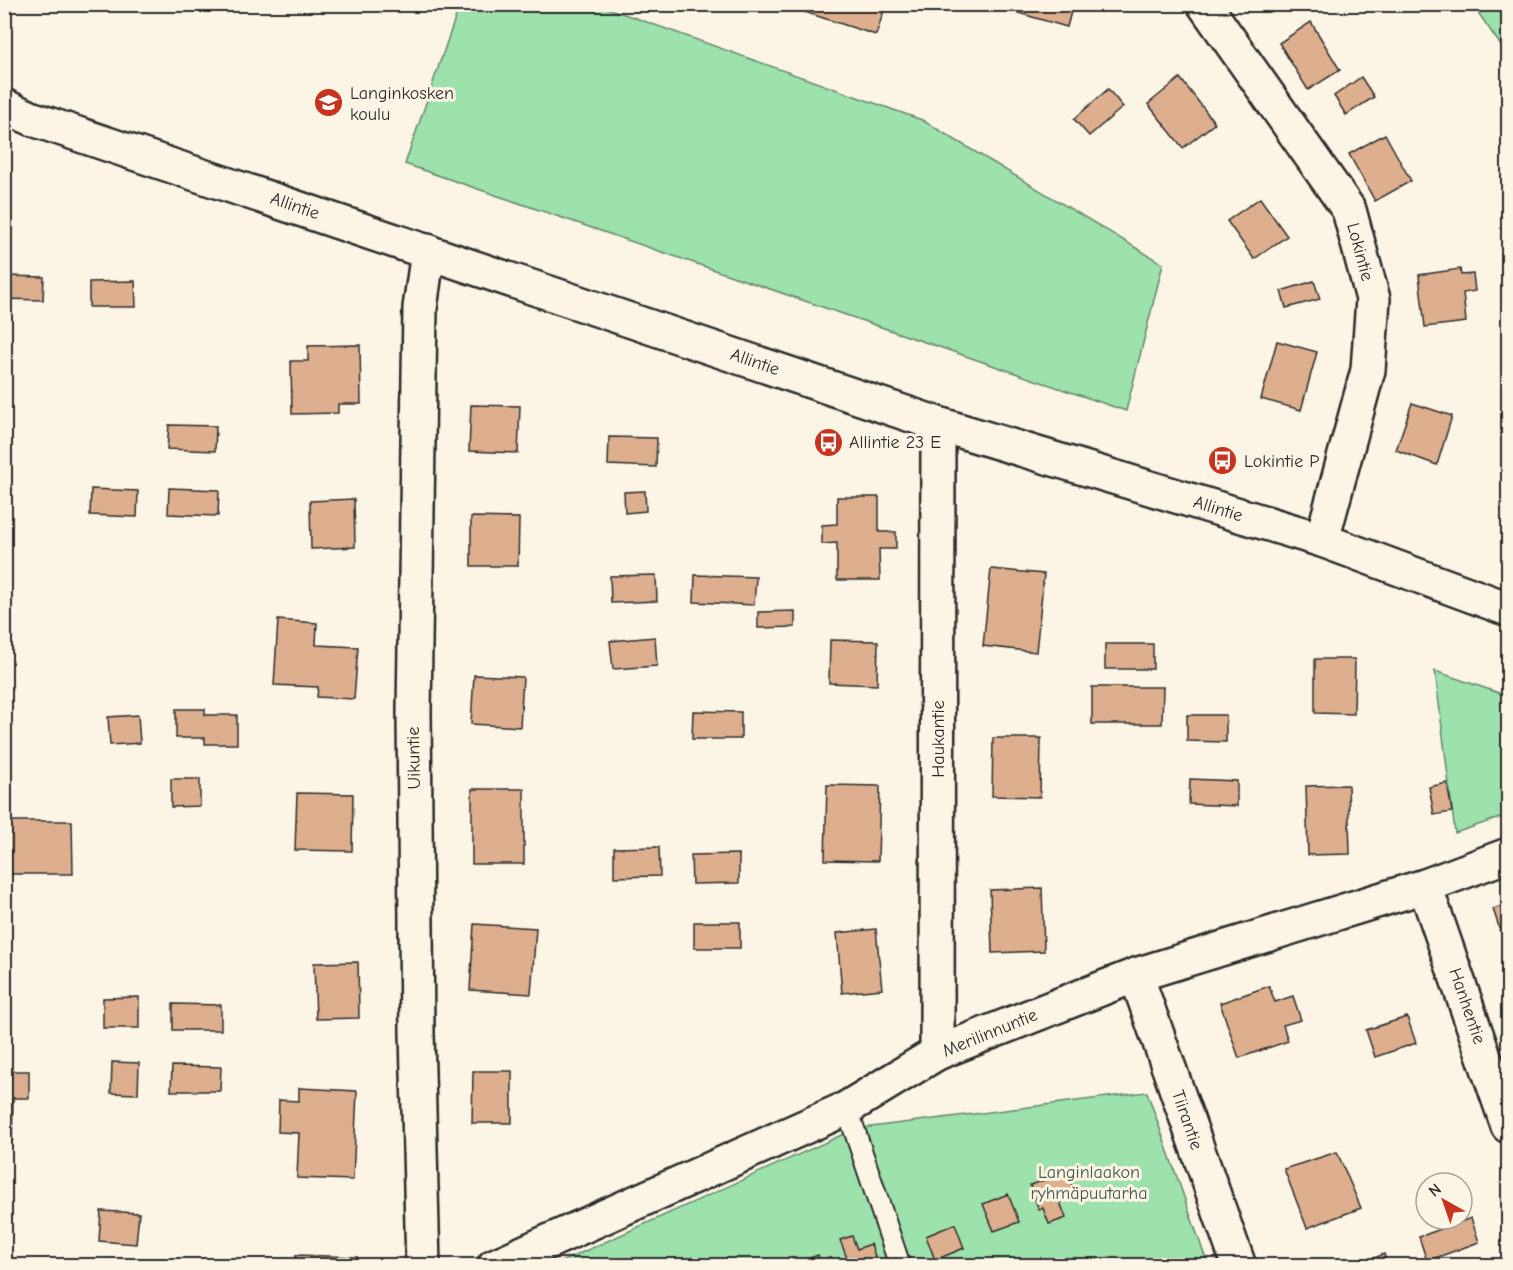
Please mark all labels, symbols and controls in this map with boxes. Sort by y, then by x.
place label: Langinkosken koulu [350,83,454,125]
school or university icon: Langinkosken koulu [313,87,345,119]
street label: Allintie [268,188,322,224]
street label: Lokintie [1342,221,1378,283]
street label: Allintie [728,344,782,380]
bus stop icon: Allintie 23 E [812,426,844,458]
place label: Allintie 23 E [849,432,941,453]
bus stop icon: Lokintie P [1207,445,1239,477]
place label: Lokintie P [1244,451,1319,472]
street label: Allintie [1191,492,1245,526]
street label: Haukantie [928,700,949,778]
street label: Uikuntie [403,727,425,789]
street label: Hanhentie [1444,965,1490,1047]
street label: Merilinnuntie [939,1004,1041,1062]
street label: Tiirantie [1167,1087,1207,1153]
park label: Langinlaakon ryhmäpuutarha [1031,1162,1147,1204]
north arrow [1414,1171,1474,1231]
text: N [1425,1180,1445,1201]

